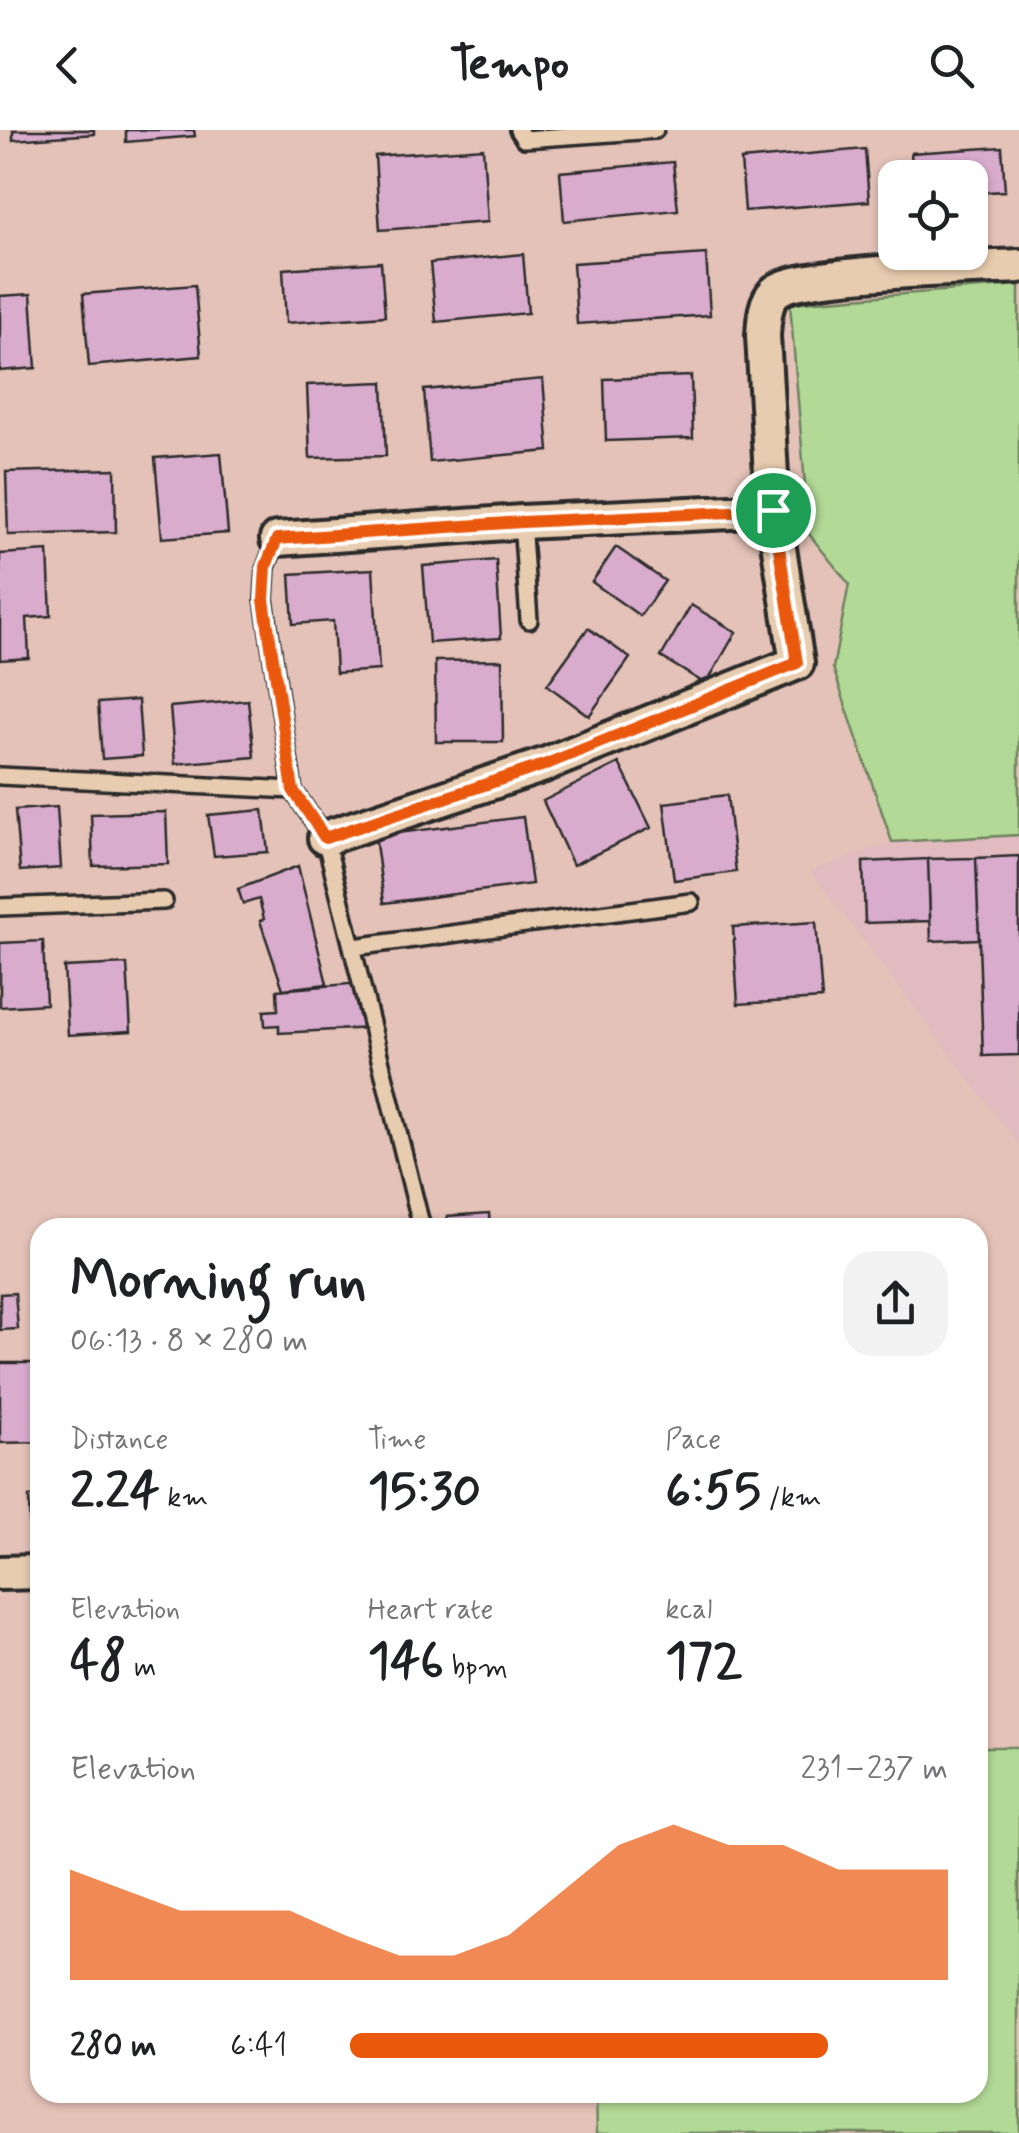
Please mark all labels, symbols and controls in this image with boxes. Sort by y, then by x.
text: Tempo [450,36,569,95]
icon: back [40,38,95,93]
icon: search [924,38,979,93]
map controls [878,160,988,270]
button: locate [878,160,988,270]
pin [731,468,816,553]
icon: arrive [746,483,801,538]
text: Morning run [70,1246,367,1318]
button: share [843,1251,948,1356]
text: 06:13 · 8 × 280 m [70,1320,308,1362]
text: Distance [70,1422,168,1459]
text: Time [368,1422,426,1459]
text: Pace [665,1422,721,1459]
text: 2.24 [70,1459,160,1525]
text: 15:30 [368,1459,481,1525]
text: 6:55 [665,1459,761,1525]
text: km [160,1480,208,1517]
text: /km [761,1480,822,1517]
text: Elevation [70,1592,180,1629]
text: Heart rate [368,1592,493,1629]
text: kcal [665,1592,712,1629]
text: 48 [70,1629,127,1695]
text: 146 [368,1629,444,1695]
text: 172 [665,1629,743,1695]
text: m [127,1650,156,1687]
text: bpm [444,1650,508,1687]
text: Elevation [70,1748,196,1790]
text: 231–237 m [801,1748,948,1790]
text: 280 m [70,2025,157,2067]
text: 6:41 [230,2025,287,2067]

